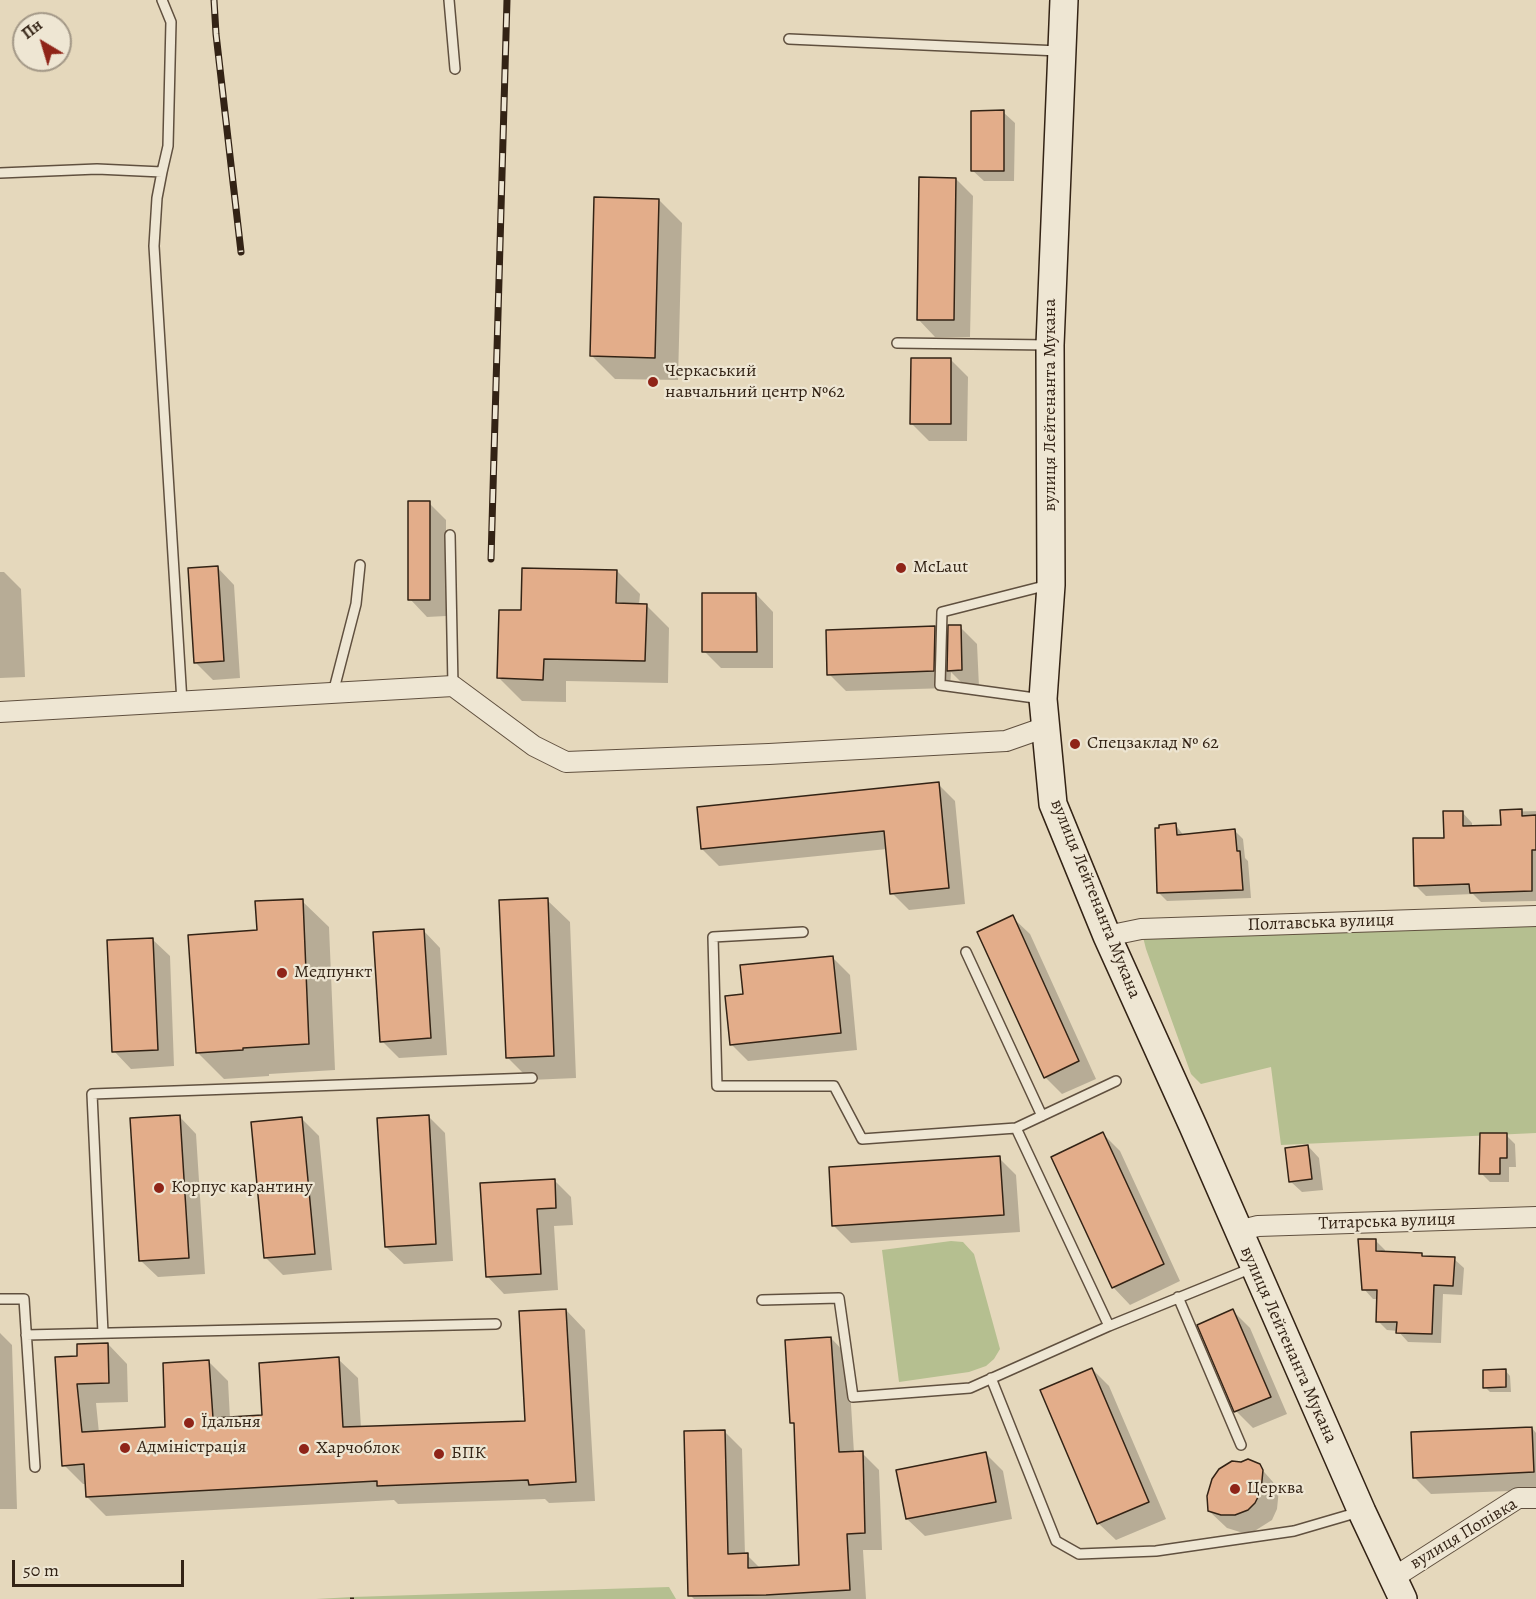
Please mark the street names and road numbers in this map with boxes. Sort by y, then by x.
street label: вулиця Лейтенанта Мукана [1040,299,1062,511]
street label: вулиця Лейтенанта Мукана [1045,796,1145,1002]
street label: Полтавська вулиця [1247,910,1395,936]
street label: Титарська вулиця [1318,1209,1456,1235]
street label: вулиця Лейтенанта Мукана [1235,1243,1341,1447]
street label: вулиця Попівка [1407,1494,1521,1574]

